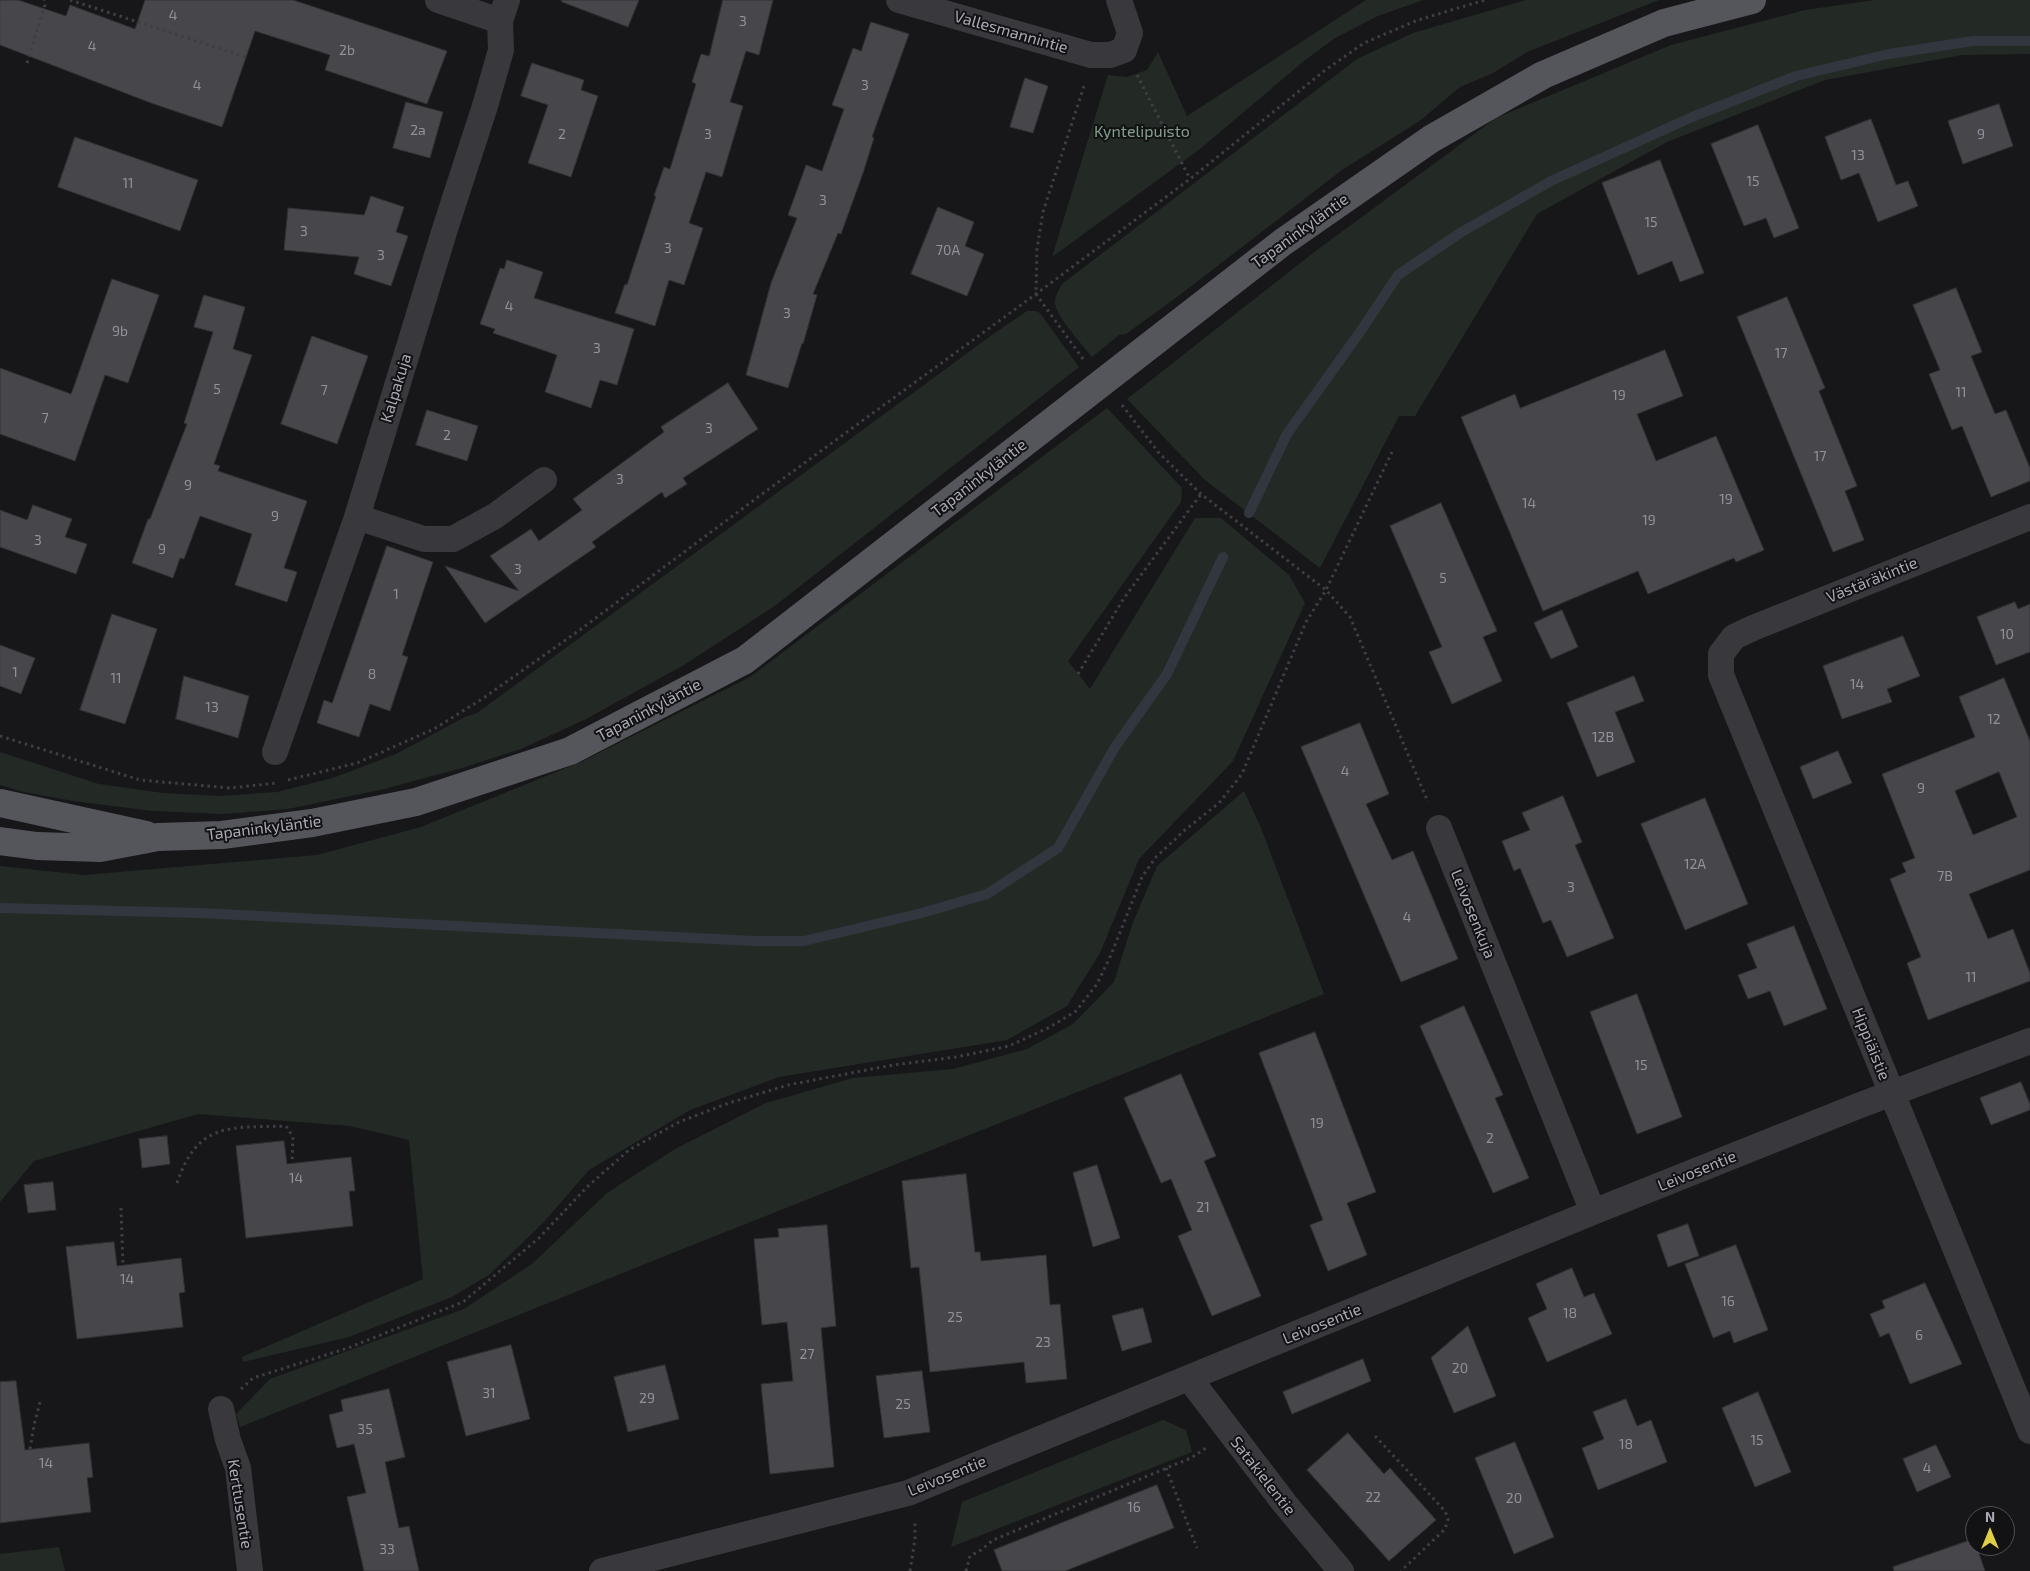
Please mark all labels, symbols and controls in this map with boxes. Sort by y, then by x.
house number: 4 [169,7,177,23]
street label: Vallesmannintie [952,7,1070,57]
house number: 3 [739,13,747,29]
house number: 4 [88,38,96,54]
house number: 2b [339,42,355,58]
house number: 4 [193,77,201,93]
house number: 3 [861,77,869,93]
house number: 2a [410,122,426,138]
park label: Kyntelipuisto [1094,122,1190,142]
house number: 2 [558,126,566,142]
house number: 3 [704,126,712,142]
house number: 9 [1977,126,1985,142]
house number: 13 [1851,147,1865,163]
house number: 15 [1746,173,1760,189]
house number: 11 [122,175,134,191]
street label: Tapaninkyläntie [1248,189,1352,273]
house number: 3 [819,192,827,208]
house number: 15 [1644,214,1658,230]
house number: 3 [300,223,308,239]
house number: 3 [664,240,672,256]
house number: 70A [936,242,960,258]
house number: 3 [377,247,385,263]
house number: 4 [505,298,513,314]
house number: 3 [783,305,791,321]
house number: 9b [112,323,128,339]
house number: 3 [593,340,601,356]
house number: 17 [1775,345,1787,361]
street label: Kalpakuja [376,351,416,425]
house number: 5 [213,381,221,397]
house number: 7 [320,382,328,398]
house number: 11 [1955,384,1967,400]
house number: 19 [1612,387,1626,403]
house number: 7 [41,410,49,426]
house number: 3 [705,420,713,436]
house number: 2 [443,427,451,443]
street label: Tapaninkyläntie [928,435,1030,521]
house number: 17 [1814,448,1826,464]
house number: 3 [616,471,624,487]
house number: 9 [184,477,192,493]
house number: 19 [1719,491,1733,507]
house number: 14 [1522,495,1536,511]
house number: 9 [271,508,279,524]
house number: 19 [1642,512,1656,528]
house number: 3 [34,532,42,548]
house number: 9 [158,541,166,557]
street label: Västäräkintie [1824,553,1920,607]
house number: 3 [514,561,522,577]
house number: 5 [1439,570,1447,586]
house number: 1 [393,586,399,602]
house number: 10 [2000,626,2014,642]
house number: 1 [12,664,18,680]
house number: 8 [368,666,376,682]
house number: 11 [110,670,122,686]
street label: Tapaninkyläntie [594,674,704,746]
house number: 14 [1850,676,1864,692]
house number: 13 [205,699,219,715]
house number: 12 [1987,711,2001,727]
house number: 12B [1592,729,1614,745]
house number: 4 [1341,763,1349,779]
house number: 9 [1917,780,1925,796]
street label: Tapaninkyläntie [206,811,322,845]
house number: 12A [1684,856,1706,872]
street label: Leivosenkuja [1446,867,1500,961]
house number: 7B [1937,868,1953,884]
house number: 3 [1567,879,1575,895]
house number: 4 [1403,909,1411,925]
house number: 11 [1965,969,1977,985]
street label: Hippiäistie [1848,1005,1894,1083]
house number: 15 [1634,1057,1648,1073]
house number: 19 [1310,1115,1324,1131]
house number: 2 [1486,1130,1494,1146]
street label: Leivosentie [1655,1147,1739,1195]
house number: 14 [289,1170,303,1186]
house number: 21 [1196,1199,1210,1215]
house number: 14 [120,1271,134,1287]
house number: 16 [1721,1293,1735,1309]
street label: Leivosentie [1280,1300,1364,1348]
house number: 18 [1563,1305,1577,1321]
house number: 25 [947,1309,963,1325]
house number: 6 [1915,1327,1923,1343]
house number: 23 [1035,1334,1051,1350]
house number: 27 [799,1346,815,1362]
house number: 20 [1452,1360,1468,1376]
house number: 31 [482,1385,496,1401]
house number: 29 [639,1390,655,1406]
house number: 25 [895,1396,911,1412]
house number: 35 [357,1421,373,1437]
house number: 15 [1750,1432,1764,1448]
street label: Satakielentie [1226,1433,1300,1519]
house number: 18 [1619,1436,1633,1452]
street label: Leivosentie [905,1452,989,1500]
house number: 14 [39,1455,53,1471]
street label: Kerttusentie [223,1458,257,1550]
house number: 4 [1923,1460,1931,1476]
house number: 22 [1365,1489,1381,1505]
house number: 20 [1506,1490,1522,1506]
house number: 16 [1127,1499,1141,1515]
north arrow [1965,1506,2015,1556]
text: N [1985,1508,1995,1525]
house number: 33 [379,1541,395,1557]

